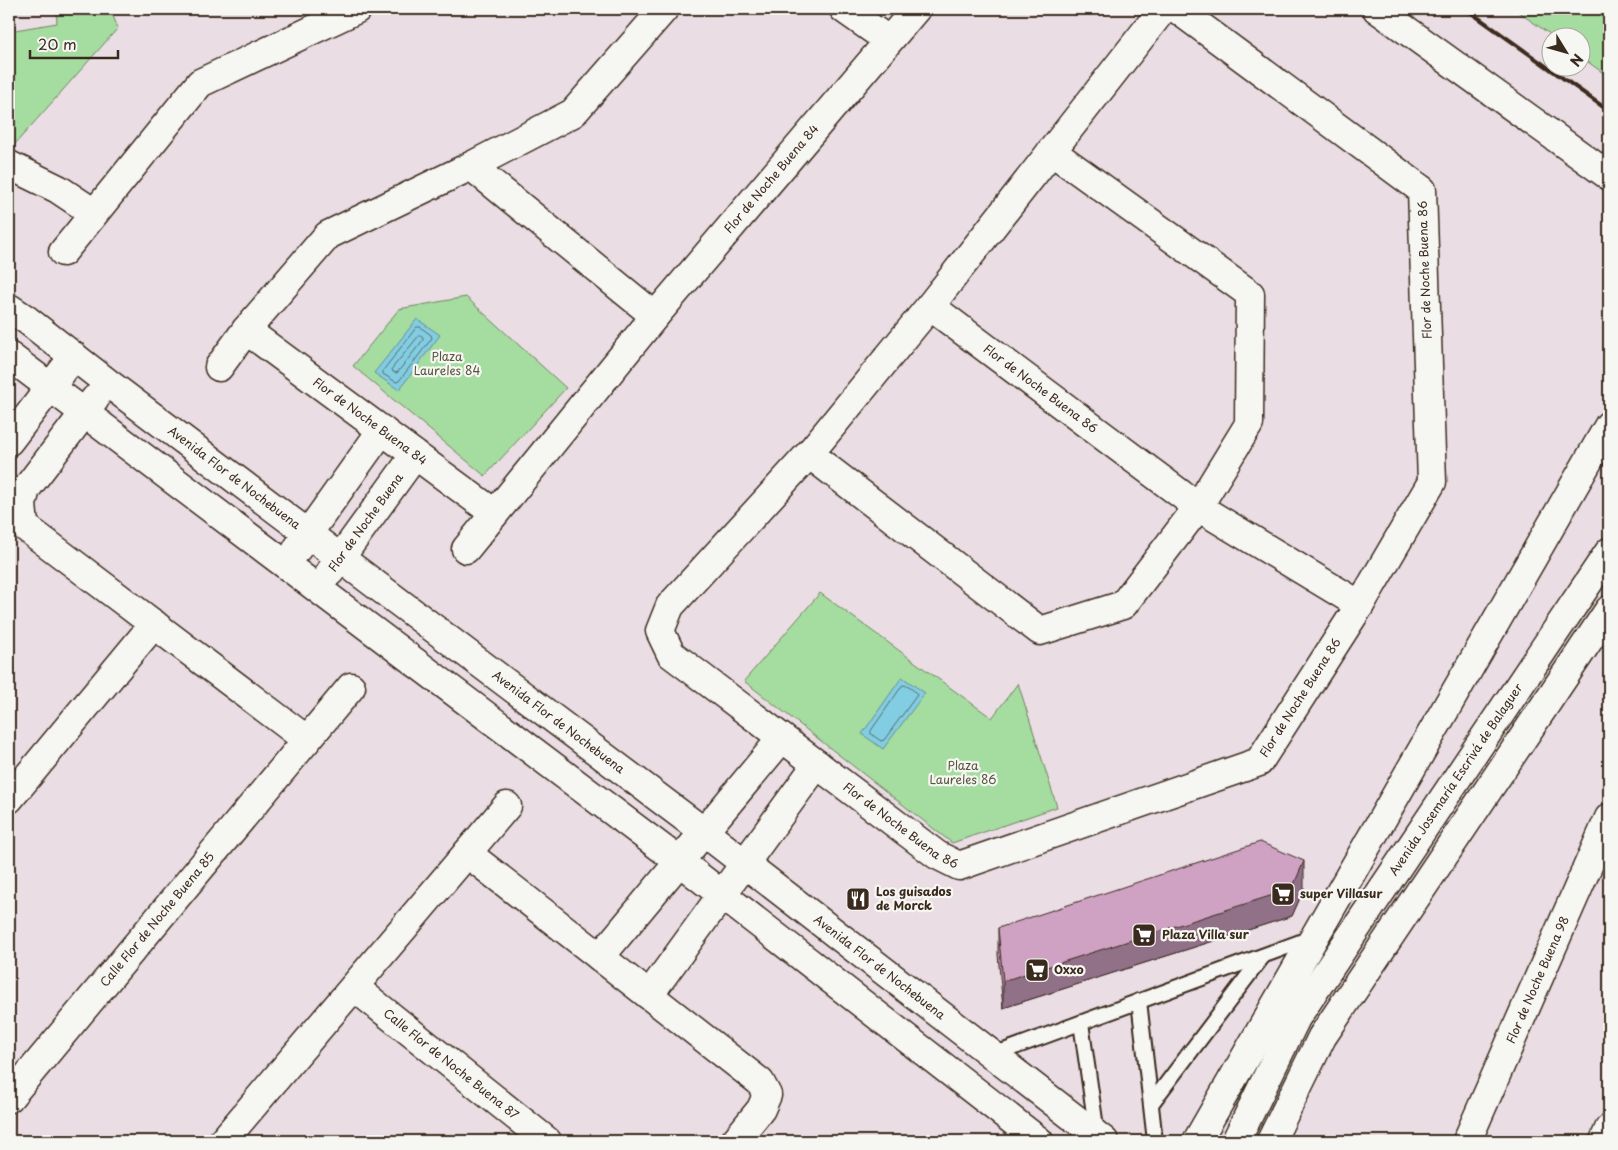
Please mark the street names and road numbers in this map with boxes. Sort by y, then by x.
street label: Flor de Noche Buena 84 [719,120,822,237]
street label: Flor de Noche Buena 86 [1413,201,1435,340]
street label: Flor de Noche Buena 86 [980,339,1102,437]
street label: Flor de Noche Buena 84 [310,372,431,469]
street label: Avenida Flor de Nochebuena [165,421,305,533]
street label: Flor de Noche Buena [323,469,407,575]
street label: Flor de Noche Buena 86 [1254,634,1345,760]
street label: Avenida Flor de Nochebuena [489,666,629,778]
street label: Avenida Josemaría Escrivá de Balaguer [1384,679,1527,879]
street label: Flor de Noche Buena 86 [840,777,962,872]
street label: Calle Flor de Noche Buena 85 [95,848,218,990]
street label: Avenida Flor de Nochebuena [810,910,950,1024]
street label: Flor de Noche Buena 98 [1501,913,1573,1046]
street label: Calle Flor de Noche Buena 87 [380,1004,523,1123]

